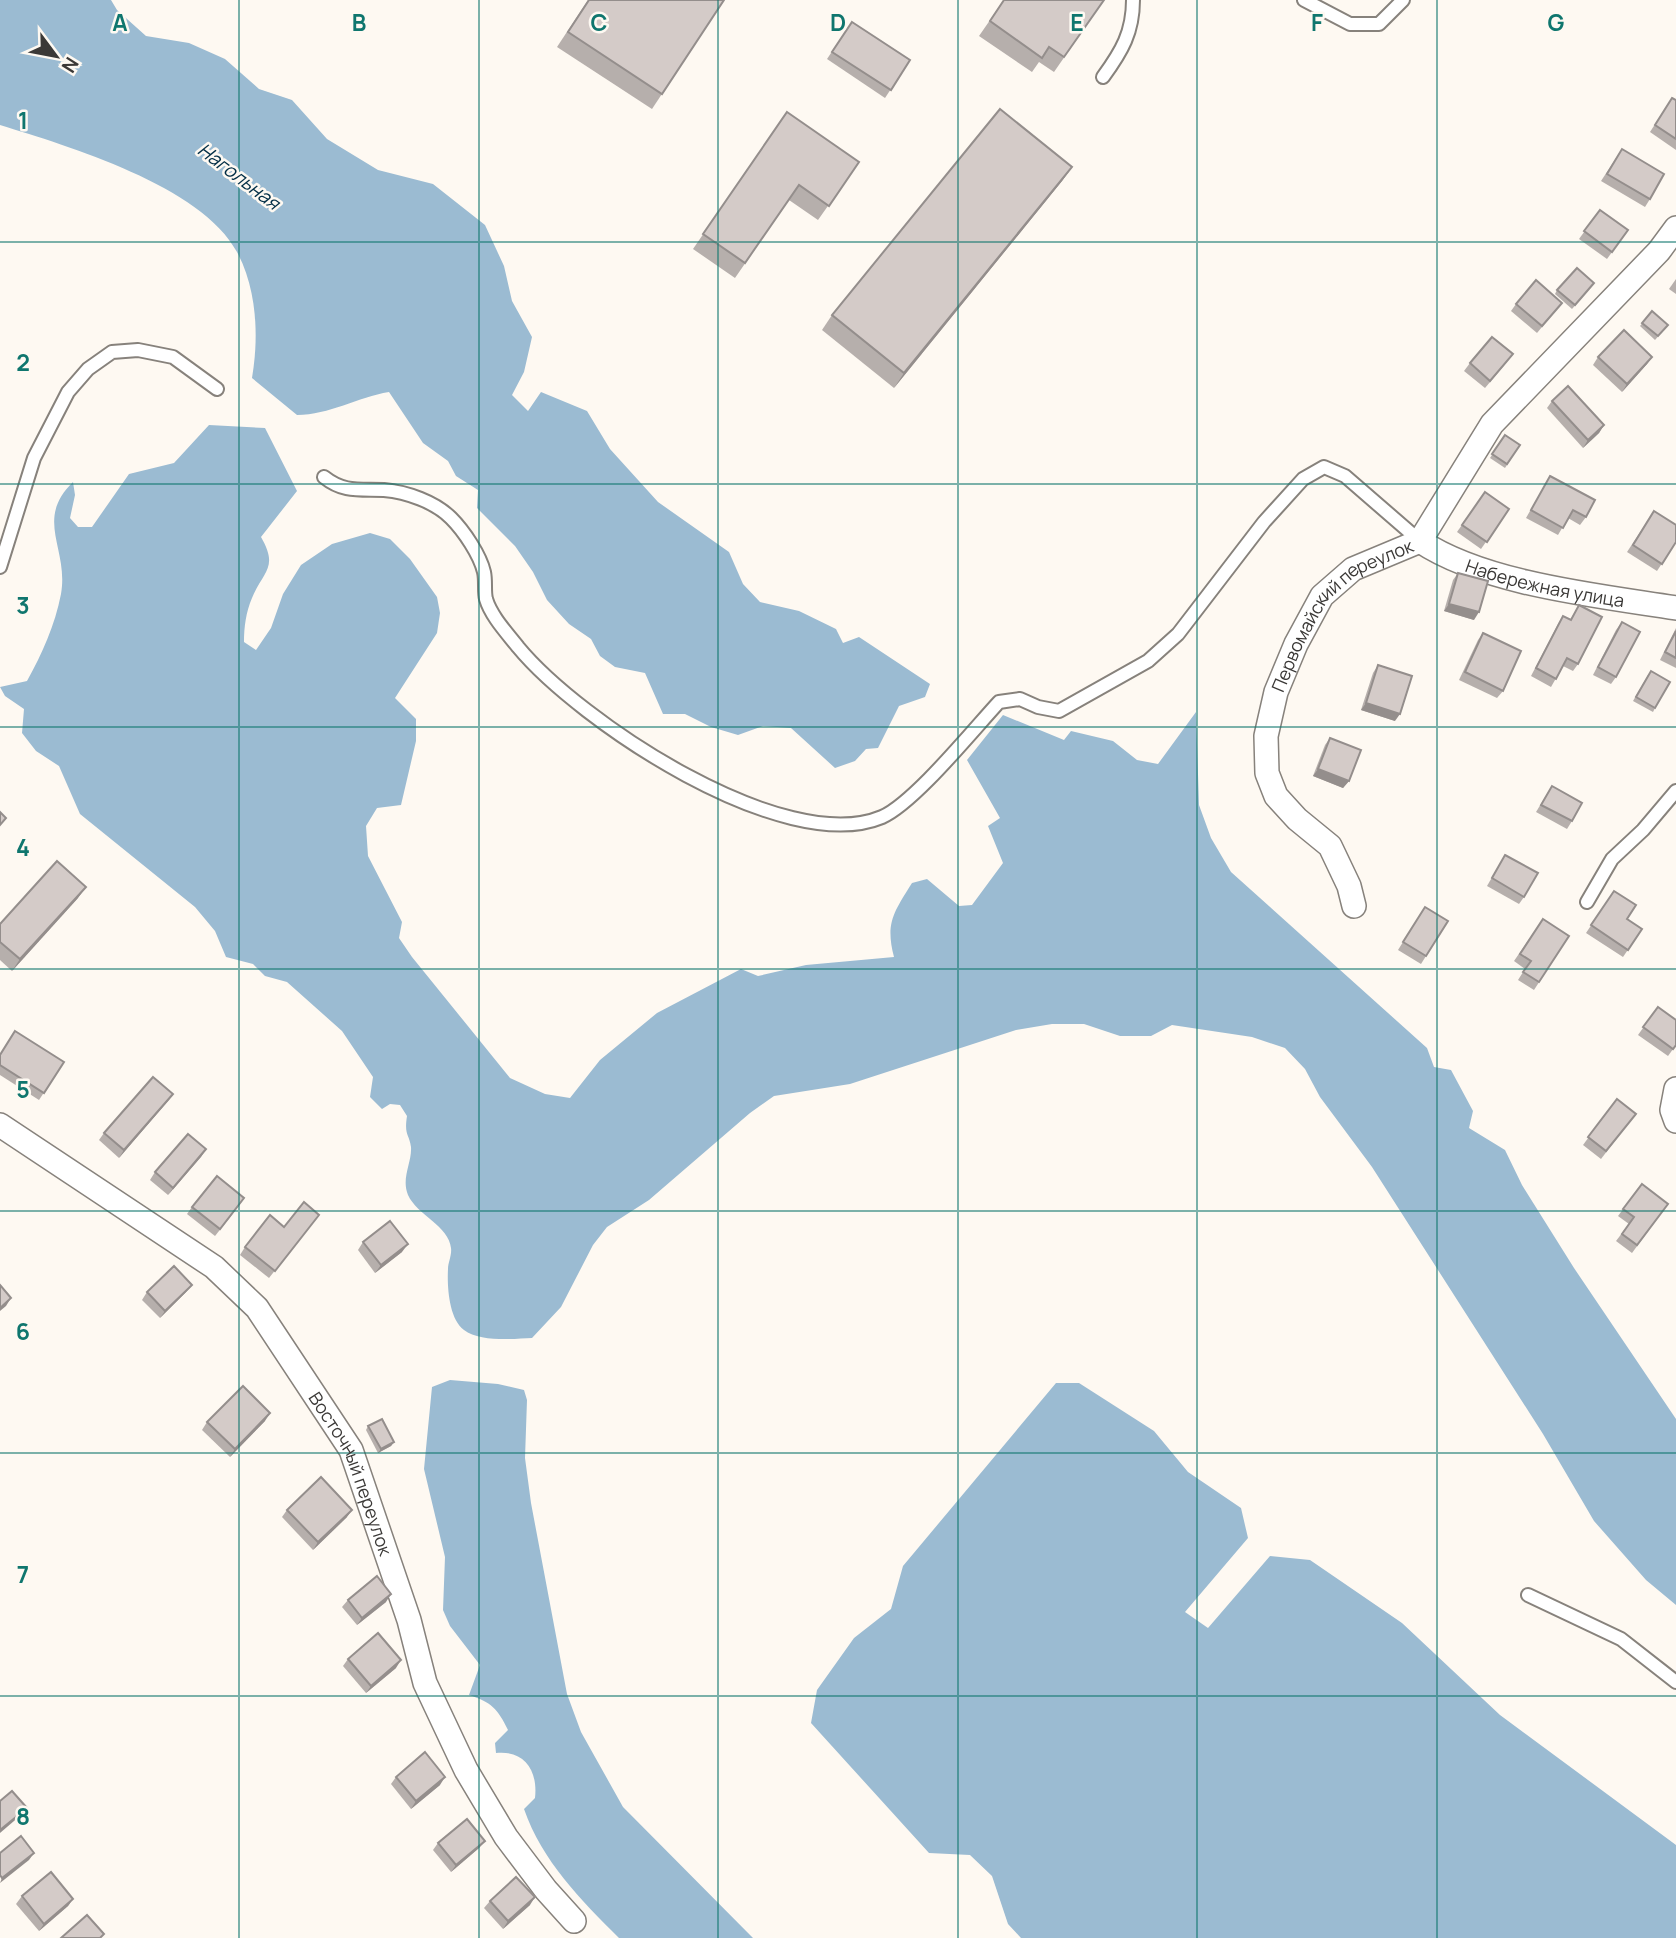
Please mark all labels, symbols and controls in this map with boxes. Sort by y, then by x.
text: A [112,6,128,38]
text: B [352,6,366,38]
text: C [591,6,608,38]
text: D [830,6,846,38]
text: E [1070,6,1084,38]
text: F [1311,6,1323,38]
text: G [1548,6,1565,38]
north arrow [21,21,91,91]
text: N [56,52,85,78]
text: 1 [18,104,28,136]
water label: Нагольная [193,137,287,216]
text: 2 [16,346,30,378]
street label: Первомайский переулок [1265,533,1418,695]
street label: Набережная улица [1462,553,1626,612]
text: 3 [16,589,30,621]
text: 4 [16,831,30,863]
text: 5 [16,1073,30,1105]
text: 6 [16,1315,30,1347]
street label: Восточный переулок [304,1387,398,1560]
text: 7 [17,1558,29,1590]
text: 8 [16,1800,30,1832]

